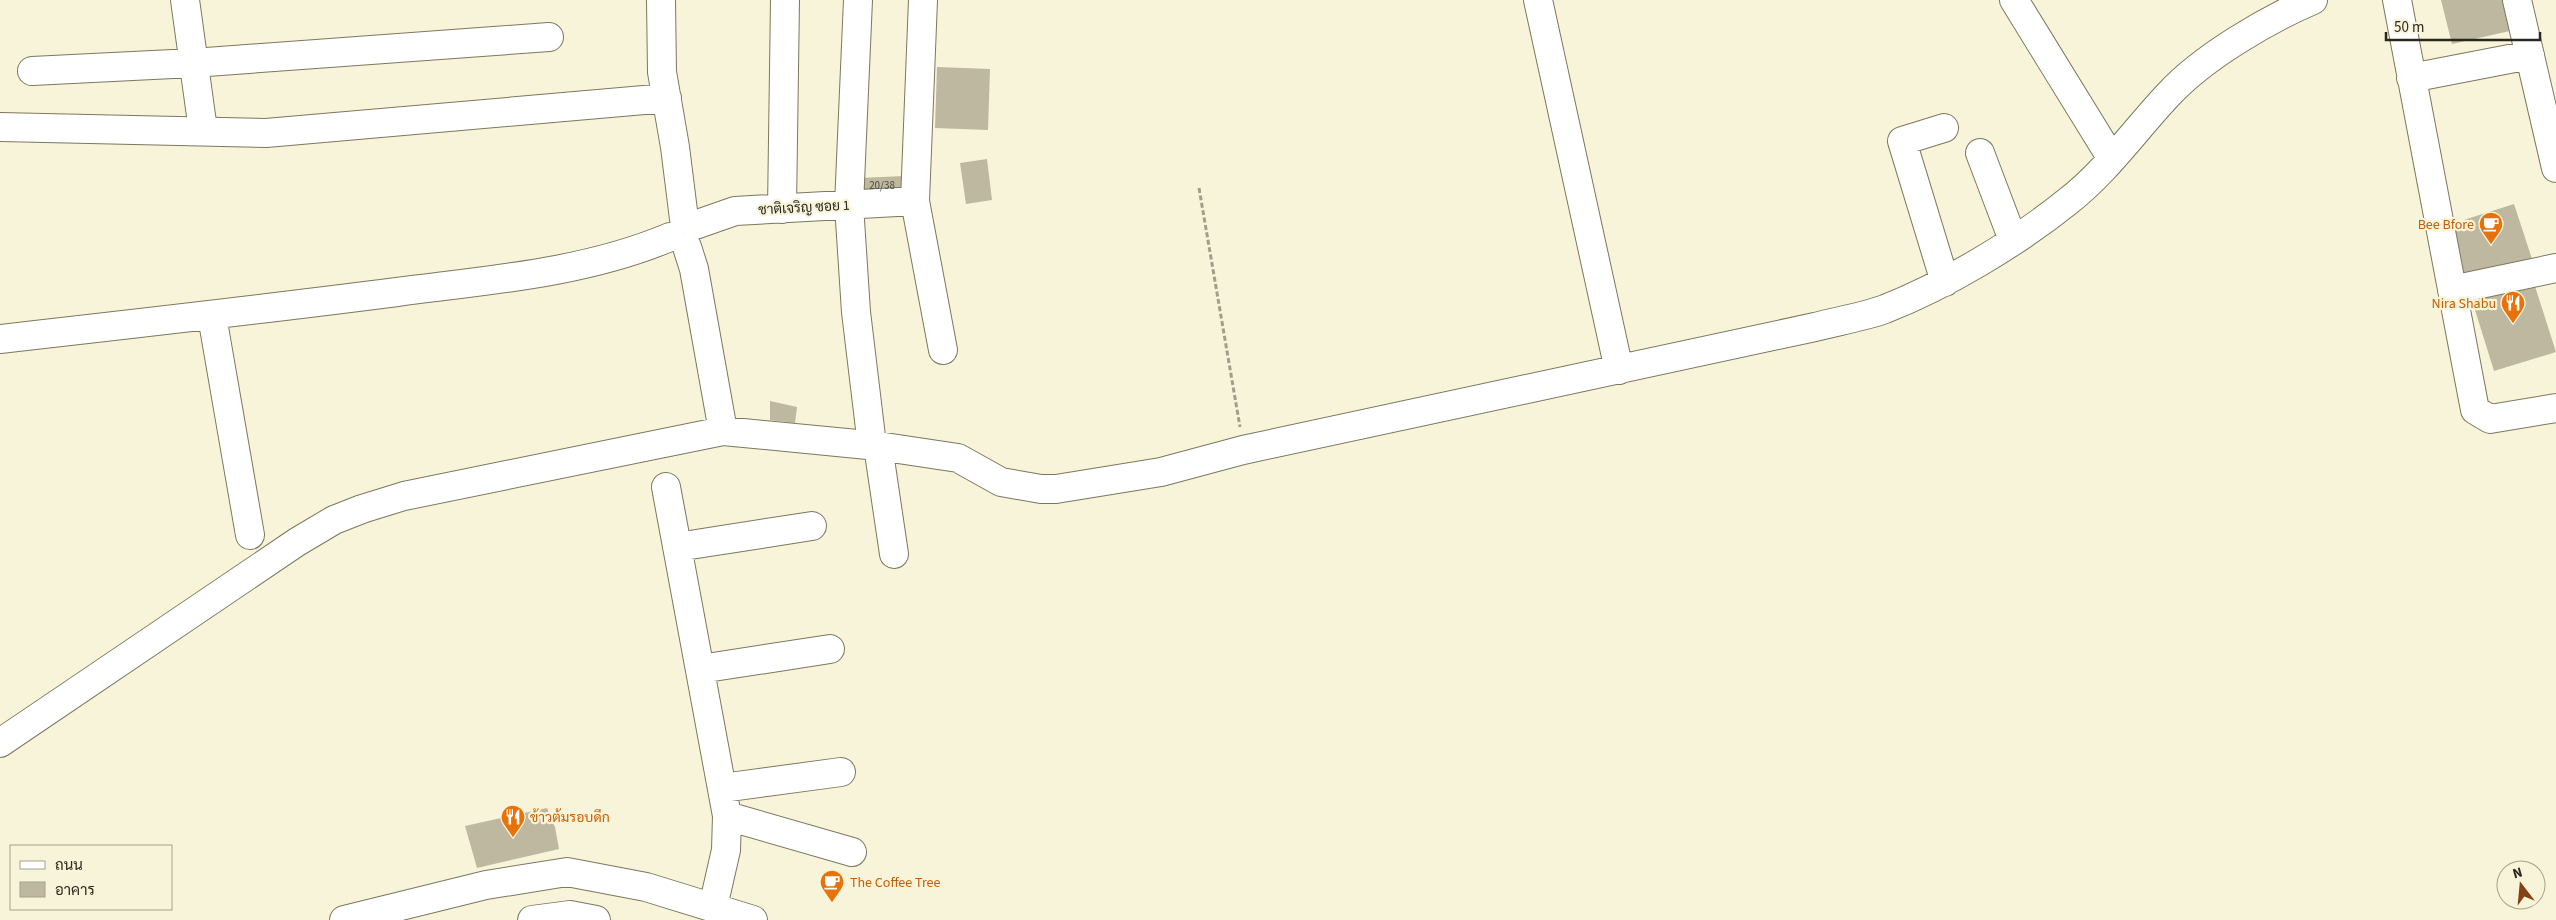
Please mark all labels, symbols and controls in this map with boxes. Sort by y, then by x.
scale bar [2386,10,2540,42]
text: 50 m [2394,17,2424,38]
house number: 20/38 [869,178,895,193]
street label: ชาติเจริญ ซอย 1 [758,196,850,220]
cafe icon: Bee Bfore [2478,211,2504,245]
place label: Bee Bfore [2418,215,2474,235]
restaurant icon: Nira Shabu [2500,290,2526,324]
place label: Nira Shabu [2432,294,2496,314]
restaurant icon: ข้าวต้มรอบดึก [500,804,526,838]
place label: ข้าวต้มรอบดึก [530,808,610,828]
legend [10,845,172,910]
text: ถนน [55,855,83,876]
north arrow [2496,860,2546,910]
text: N [2510,863,2525,884]
cafe icon: The Coffee Tree [819,869,845,903]
place label: The Coffee Tree [850,873,941,893]
text: อาคาร [55,880,95,901]

